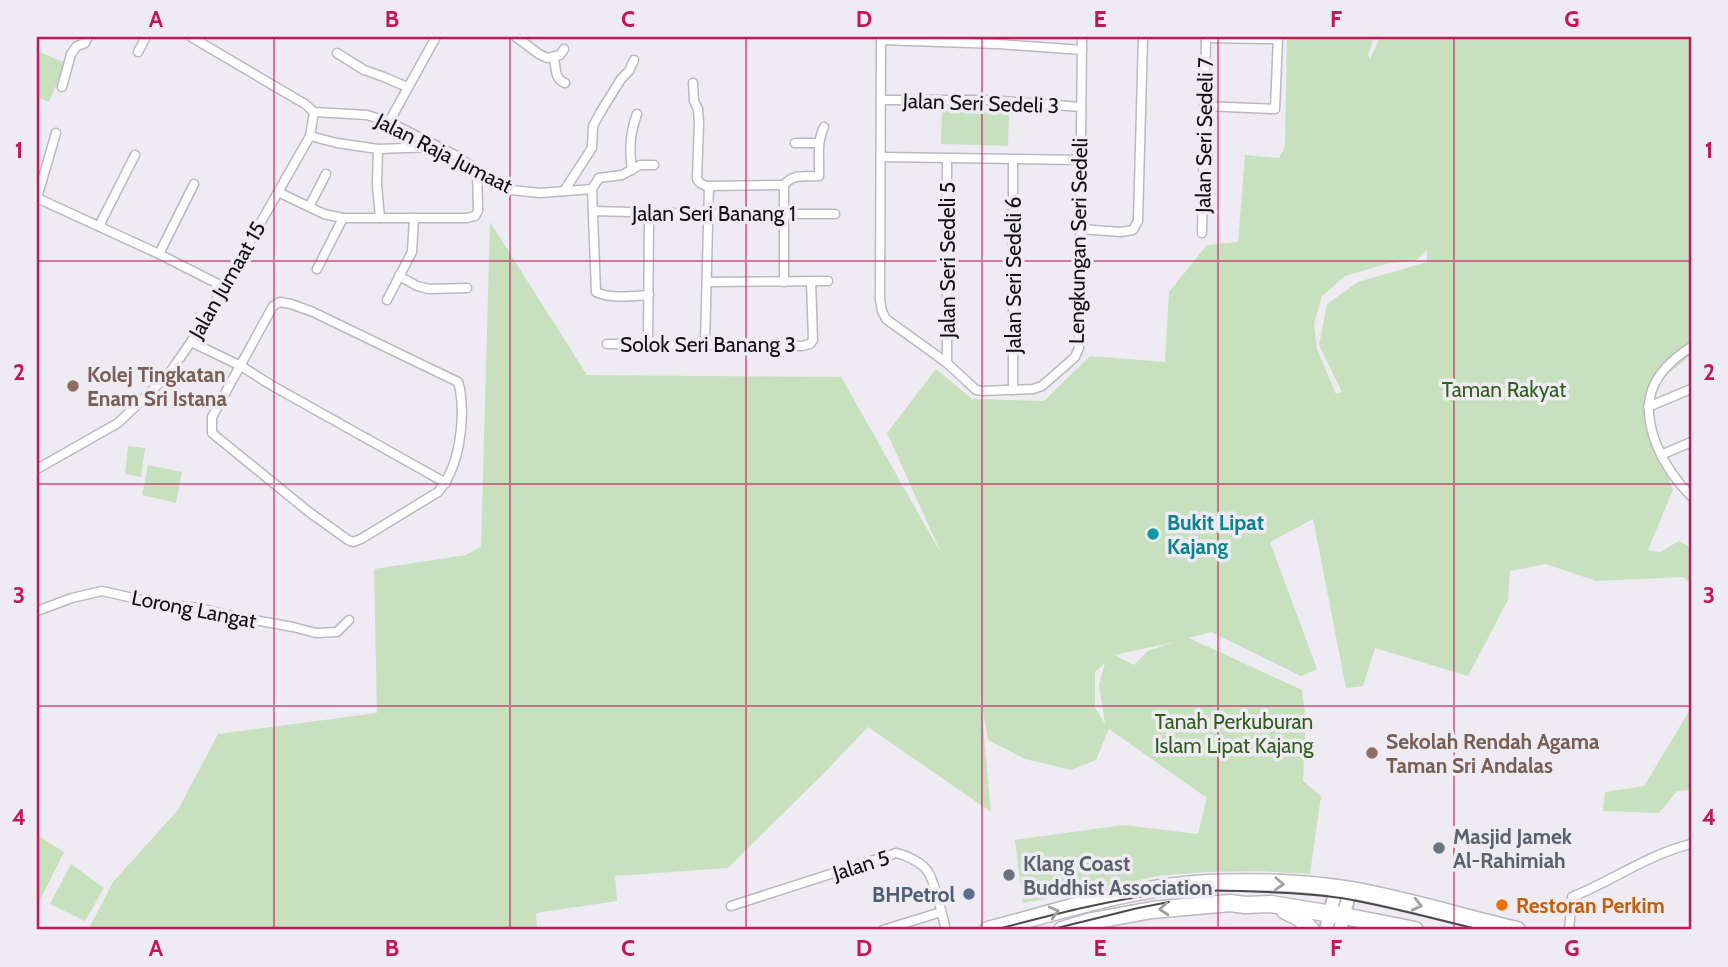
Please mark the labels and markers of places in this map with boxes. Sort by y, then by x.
place label: Kolej Tingkatan Enam Sri Istana [87,362,227,411]
marker: Kolej Tingkatan Enam Sri Istana [65,378,81,394]
place label: Bukit Lipat Kajang [1167,510,1264,559]
marker: Bukit Lipat Kajang [1145,526,1161,542]
place label: Sekolah Rendah Agama Taman Sri Andalas [1386,729,1600,778]
marker: Sekolah Rendah Agama Taman Sri Andalas [1364,745,1380,761]
place label: Masjid Jamek Al-Rahimiah [1453,824,1573,873]
marker: Masjid Jamek Al-Rahimiah [1431,840,1447,856]
place label: Klang Coast Buddhist Association [1023,851,1213,900]
marker: Klang Coast Buddhist Association [1001,867,1017,883]
place label: BHPetrol [872,882,955,907]
marker: BHPetrol [961,886,977,902]
place label: Restoran Perkim [1516,893,1665,918]
marker: Restoran Perkim [1494,897,1510,913]

